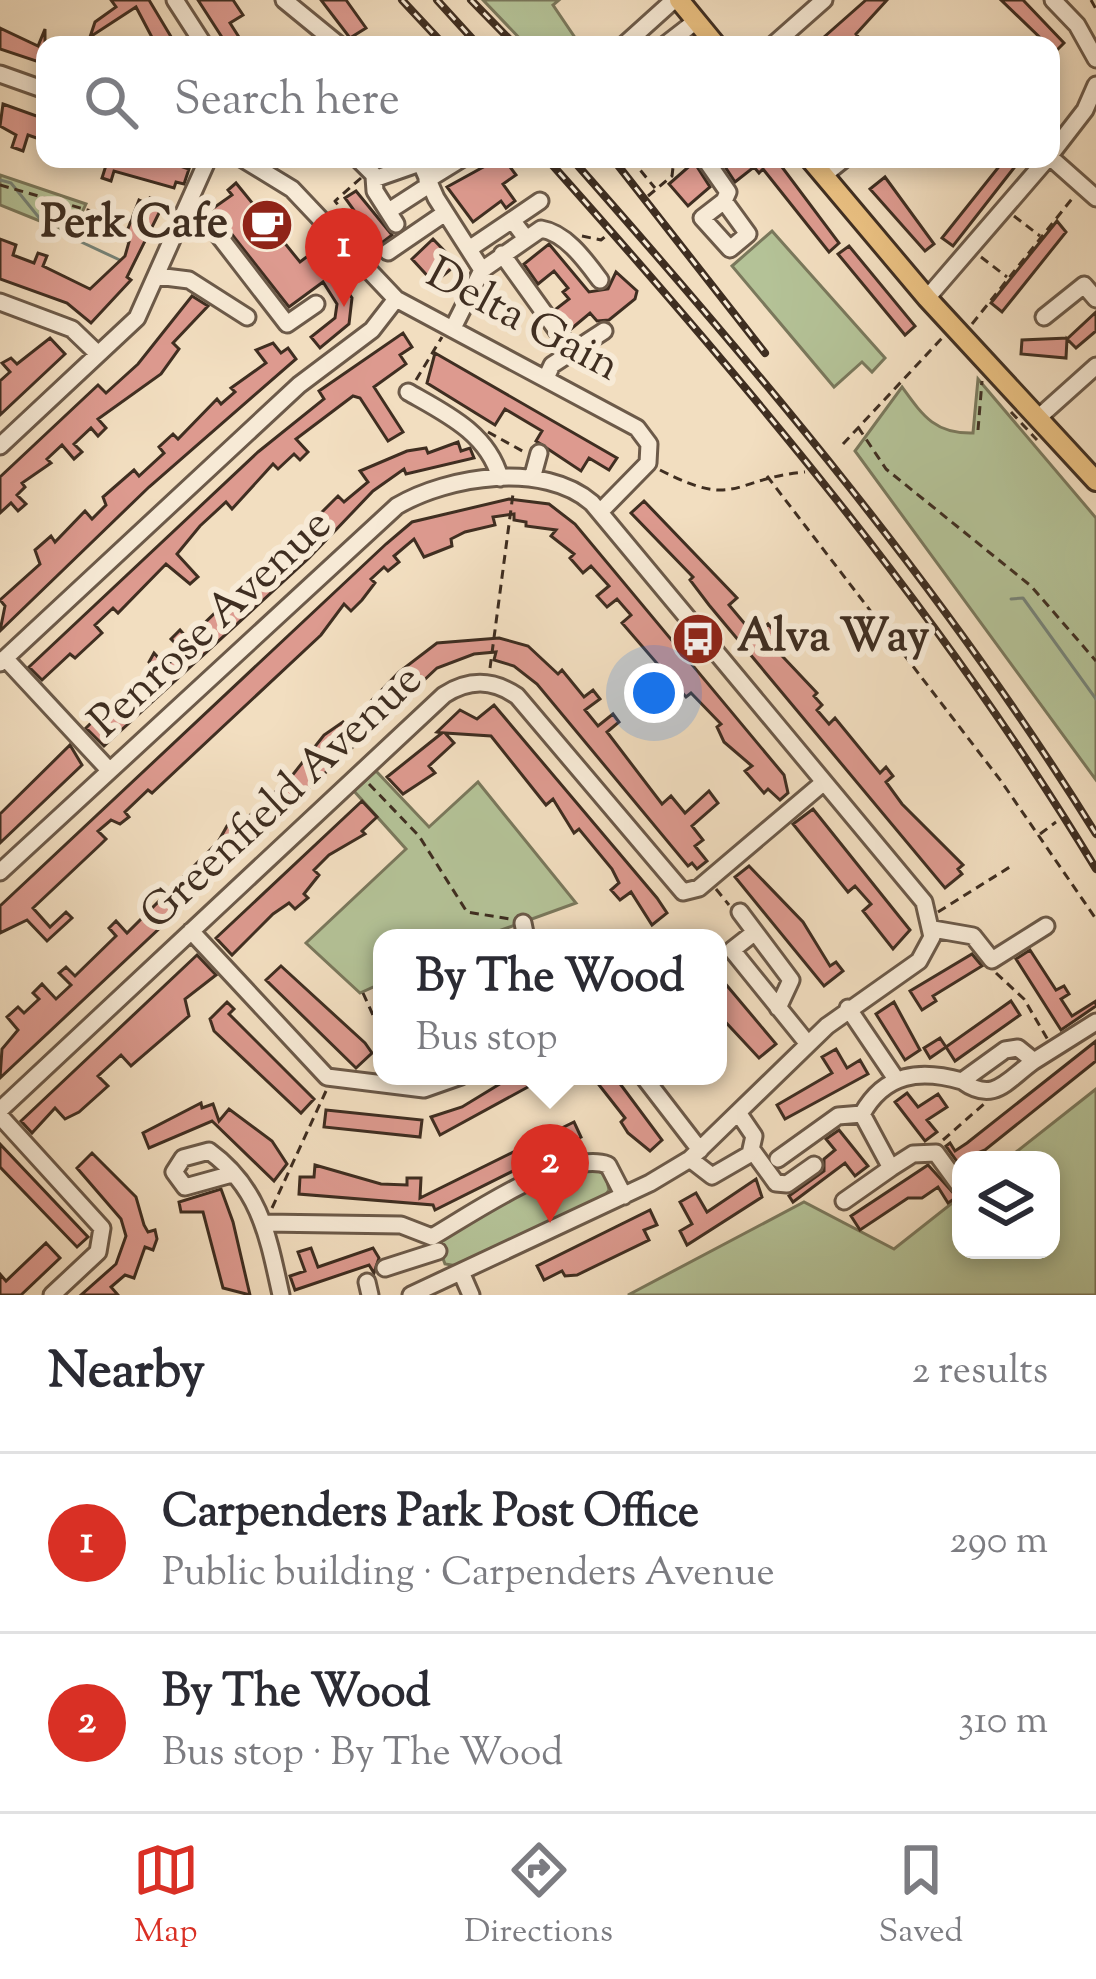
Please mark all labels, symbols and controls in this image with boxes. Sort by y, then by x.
search box [36,36,1060,168]
icon: search [78,69,144,135]
text: Search here [174,70,400,135]
place label: Perk Cafe [41,193,228,258]
cafe icon: Perk Cafe [239,197,295,253]
pin: 1 [305,208,383,307]
street label: Delta Gain [414,244,630,400]
street label: Penrose Avenue [76,495,348,755]
place label: Alva Way [737,607,930,672]
bus stop icon: Alva Way [670,611,726,667]
street label: Greenfield Avenue [127,651,439,947]
your location [624,663,684,723]
popup [373,929,727,1085]
text: By The Wood [416,947,684,1012]
text: Bus stop [416,1012,558,1068]
pin: 2 [511,1124,589,1223]
map controls [952,1151,1060,1259]
button: layers [952,1151,1060,1259]
text: Nearby [48,1337,205,1410]
text: 2 results [912,1345,1048,1401]
text: Carpenders Park Post Office [162,1482,699,1547]
text: 1 [80,1515,94,1571]
text: 290 m [950,1515,1048,1571]
text: Public building · Carpenders Avenue [162,1547,775,1603]
text: By The Wood [162,1662,431,1727]
text: 2 [78,1695,96,1751]
text: 310 m [958,1695,1048,1751]
text: Bus stop · By The Wood [162,1727,563,1783]
tab: Map [133,1837,199,1957]
tab: Directions [464,1837,613,1957]
tab: Saved [879,1837,963,1957]

